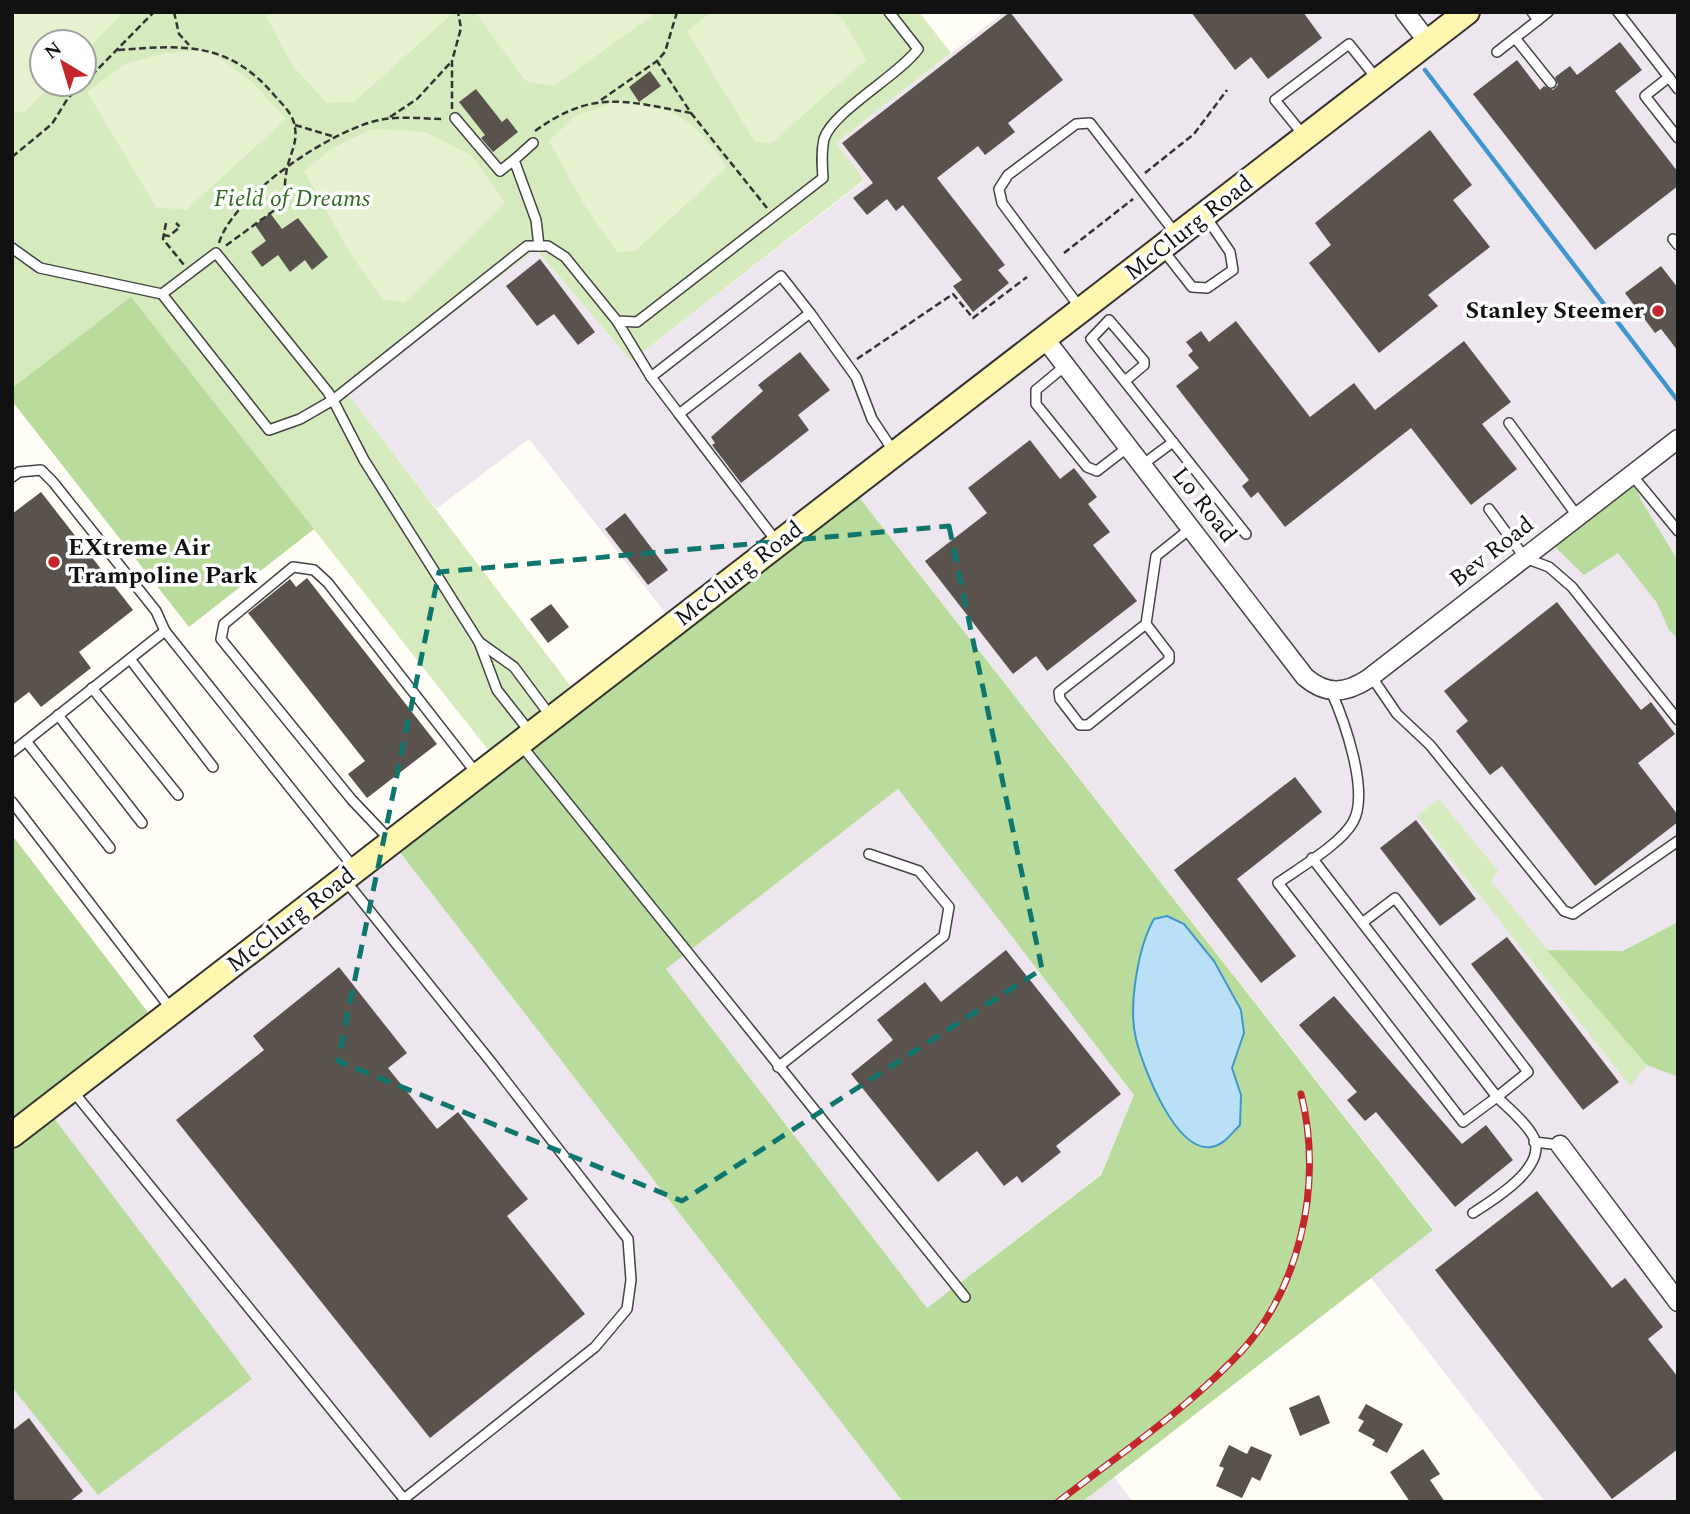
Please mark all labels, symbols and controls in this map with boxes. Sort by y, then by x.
north arrow [28,28,98,98]
text: N [38,35,68,67]
street label: McClurg Road [1117,166,1261,290]
park label: Field of Dreams [214,181,371,217]
place label: Stanley Steemer [1466,293,1645,329]
marker: Stanley Steemer [1650,303,1666,319]
street label: Lo Road [1163,459,1245,551]
street label: Bev Road [1442,507,1542,597]
street label: McClurg Road [667,512,811,636]
place label: EXtreme Air Trampoline Park [68,530,258,594]
marker: EXtreme Air Trampoline Park [46,554,62,570]
street label: McClurg Road [219,858,363,982]

